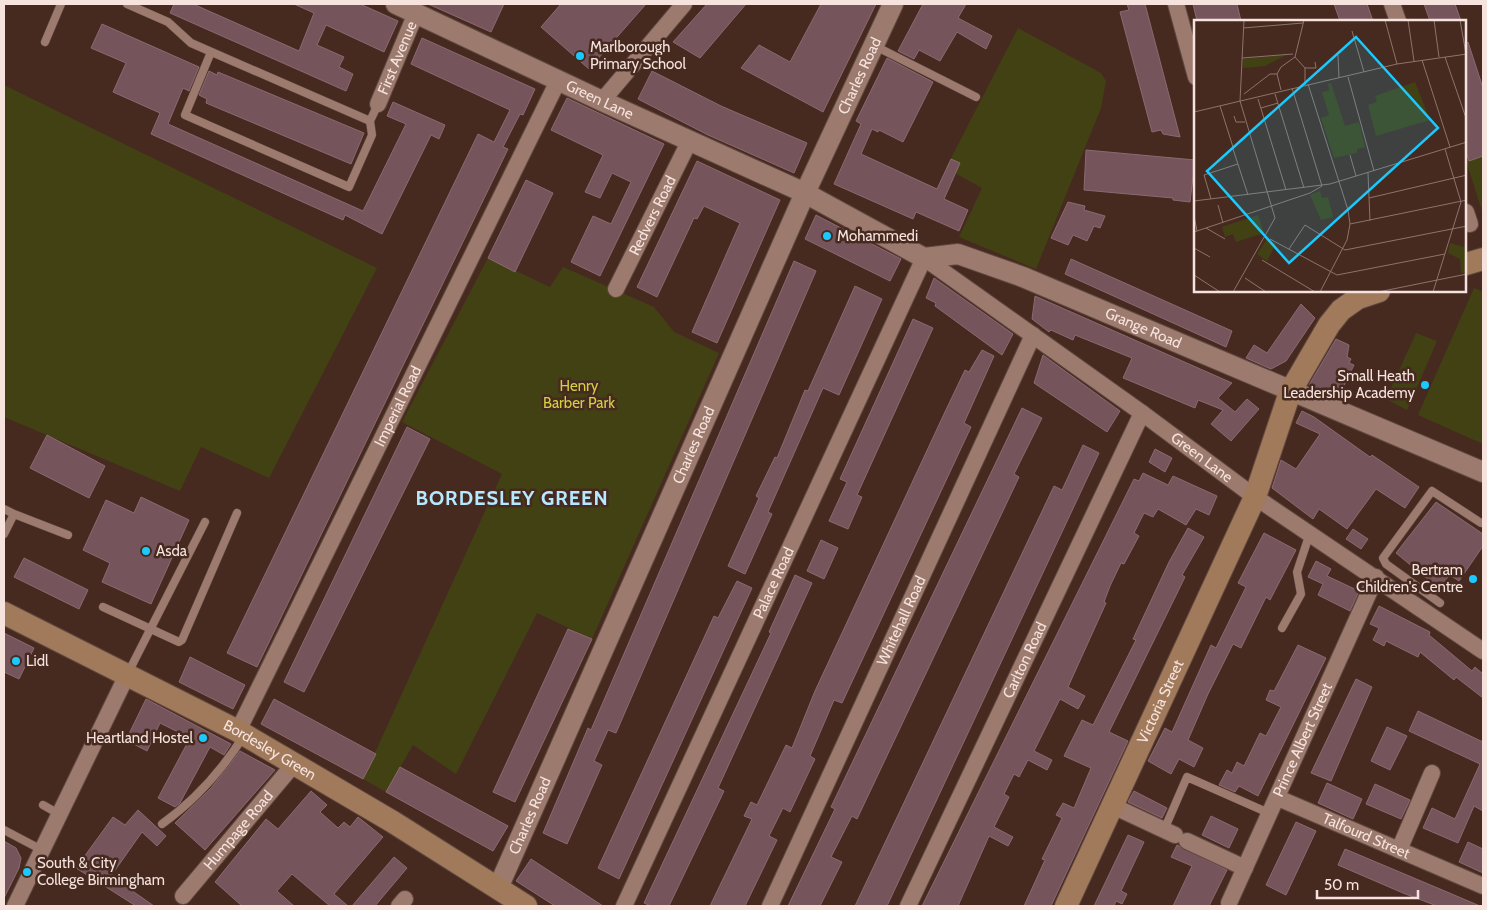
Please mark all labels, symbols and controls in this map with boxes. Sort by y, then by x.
street label: First Avenue [374,18,421,97]
inset map [1194,20,1467,292]
street label: Charles Road [834,35,885,117]
place label: Marlborough Primary School [590,38,687,73]
marker: Marlborough Primary School [574,50,586,62]
street label: Green Lane [563,76,637,123]
street label: Redvers Road [625,173,680,258]
place label: Mohammedi [837,227,918,245]
marker: Mohammedi [821,230,833,242]
street label: Grange Road [1102,304,1184,352]
street label: Imperial Road [370,363,425,449]
place label: Small Heath Leadership Academy [1283,367,1415,402]
park label: Henry Barber Park [543,377,615,412]
marker: Small Heath Leadership Academy [1419,379,1431,391]
street label: Charles Road [669,404,718,487]
street label: Green Lane [1167,429,1236,486]
district label: BORDESLEY GREEN [415,486,609,510]
place label: Asda [156,542,188,560]
street label: Palace Road [749,544,798,622]
marker: Asda [140,545,152,557]
place label: Bertram Children's Centre [1356,561,1463,596]
street label: Whitehall Road [873,573,930,668]
marker: Bertram Children's Centre [1467,573,1479,585]
street label: Carlton Road [999,619,1050,701]
place label: Lidl [26,652,49,670]
marker: Lidl [10,655,22,667]
street label: Victoria Street [1133,657,1187,746]
street label: Prince Albert Street [1269,680,1336,800]
street label: Bordesley Green [220,716,319,784]
place label: Heartland Hostel [86,729,193,747]
marker: Heartland Hostel [197,732,209,744]
street label: Charles Road [505,774,555,857]
street label: Humpage Road [200,787,277,874]
street label: Talfourd Street [1320,809,1413,863]
place label: South & City College Birmingham [37,854,165,889]
marker: South & City College Birmingham [21,866,33,878]
scale bar [1317,868,1418,900]
text: 50 m [1324,876,1359,894]

